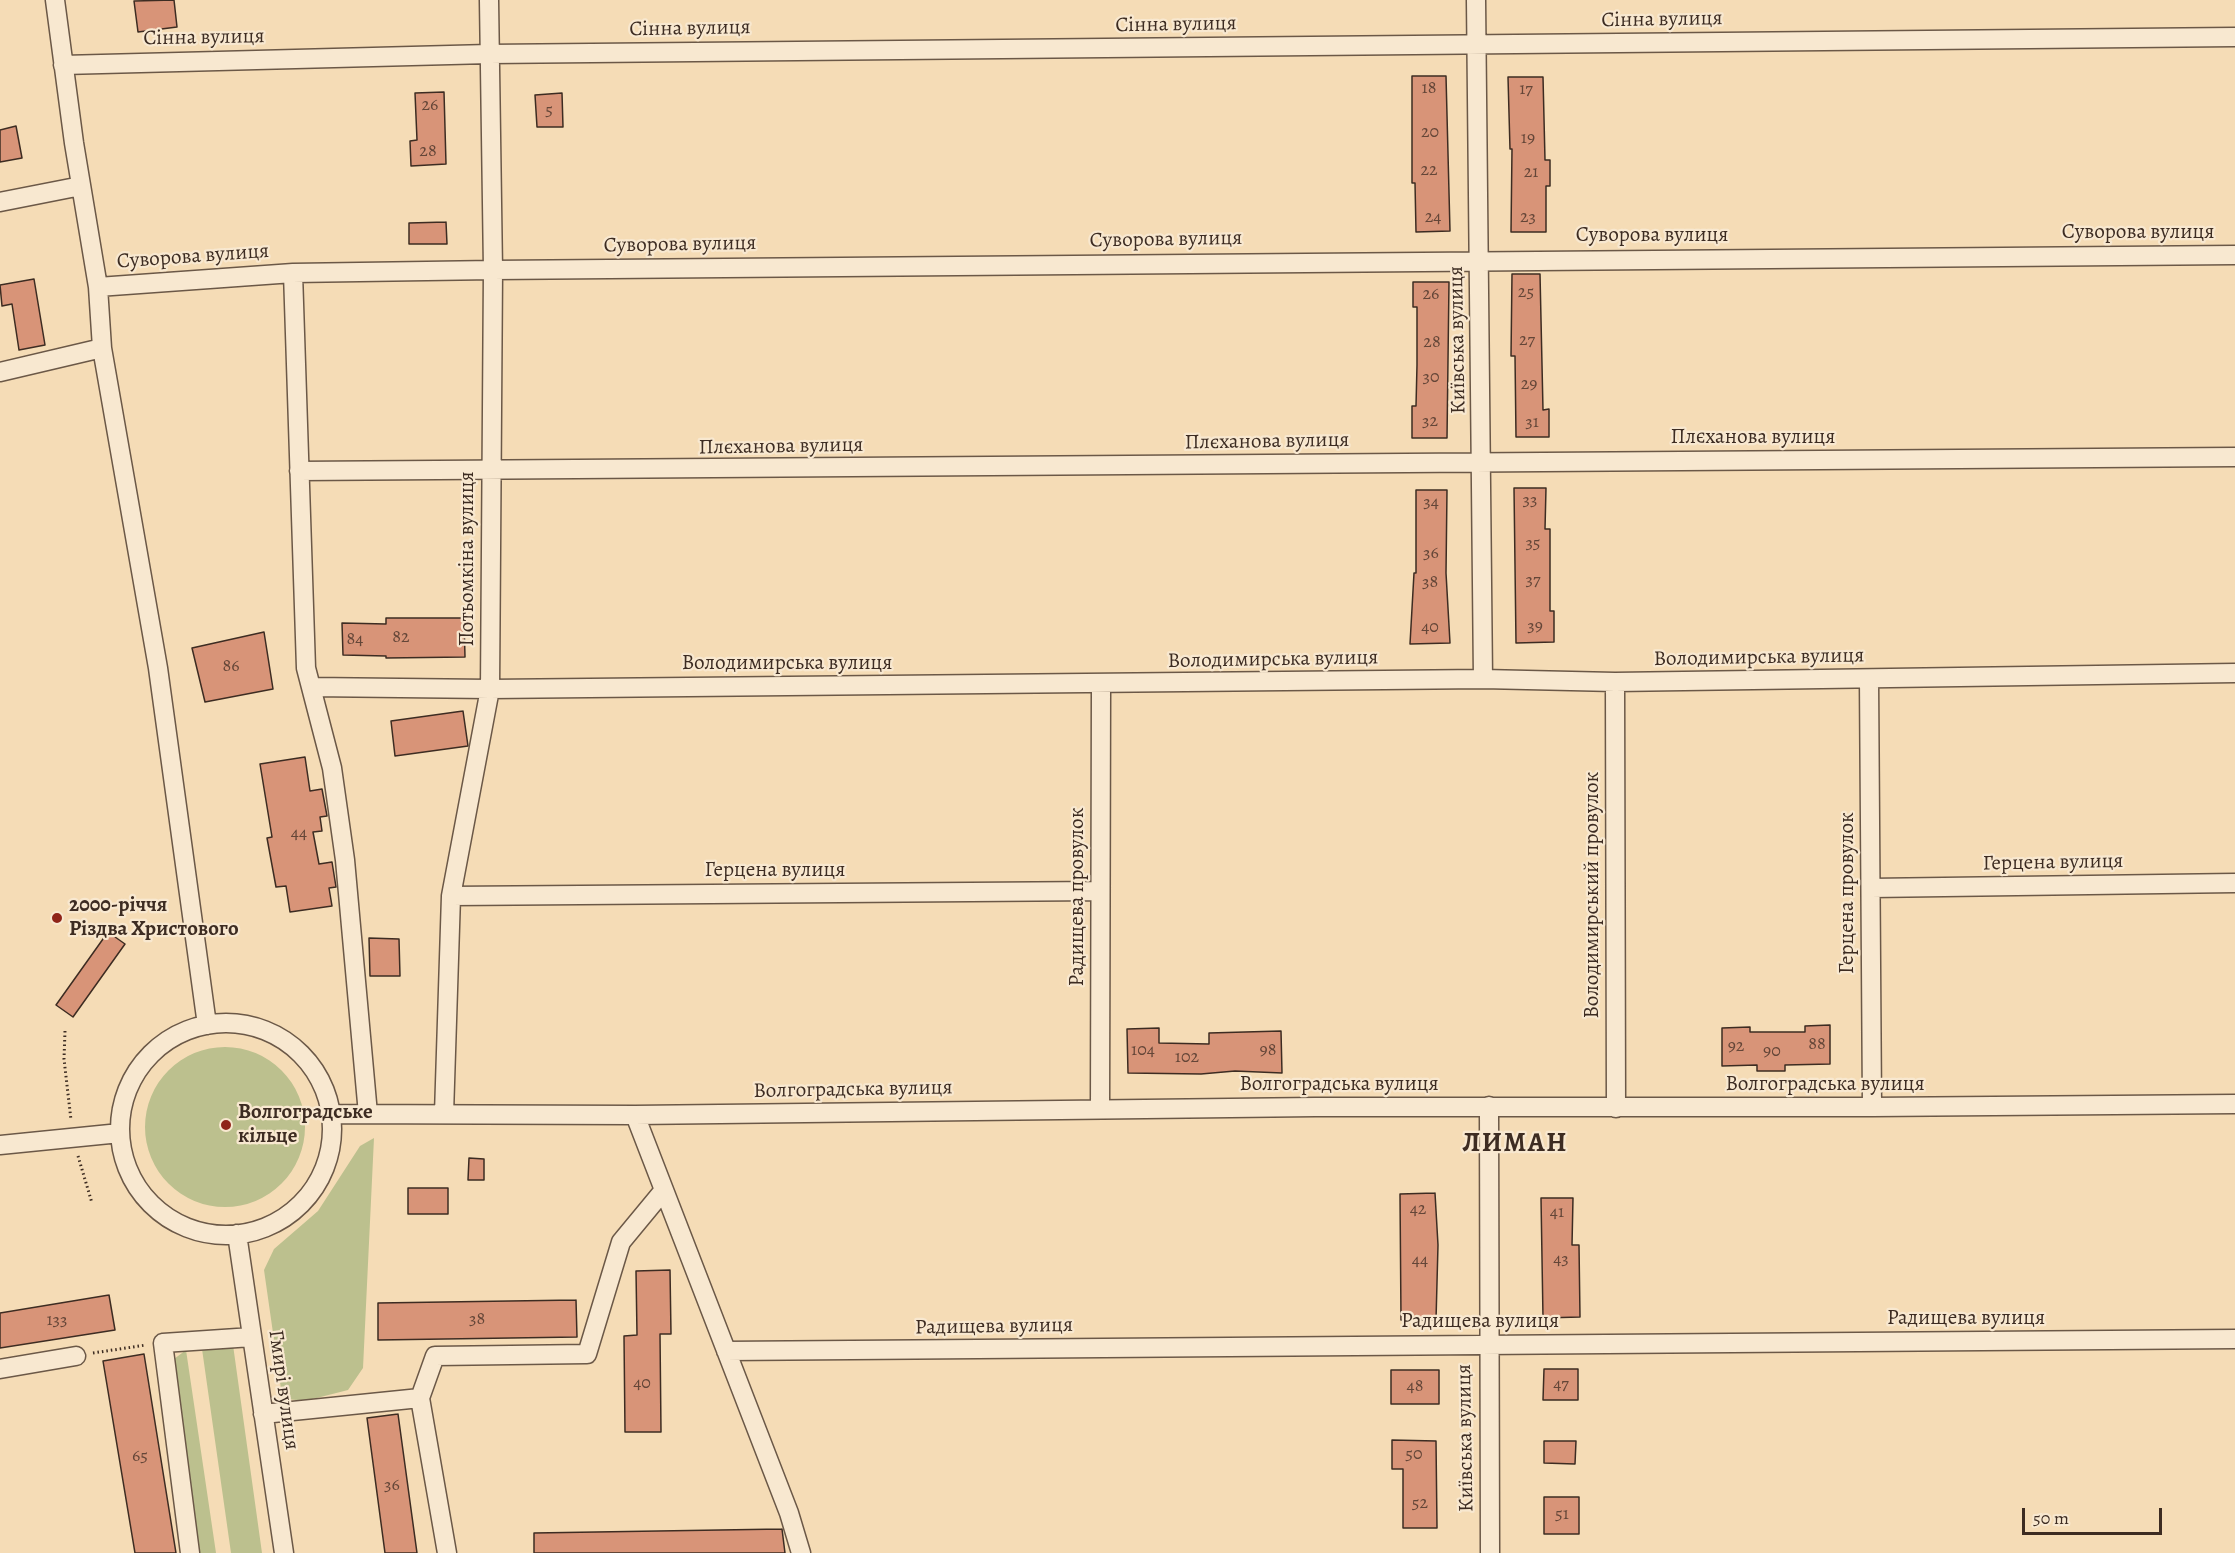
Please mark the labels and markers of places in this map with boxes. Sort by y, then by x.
place label: 2000-річчя Різдва Христового [69,893,238,943]
marker: 2000-річчя Різдва Христового [50,911,64,925]
place label: Волгоградське кільце [238,1100,373,1150]
marker: Волгоградське кільце [219,1118,233,1132]

